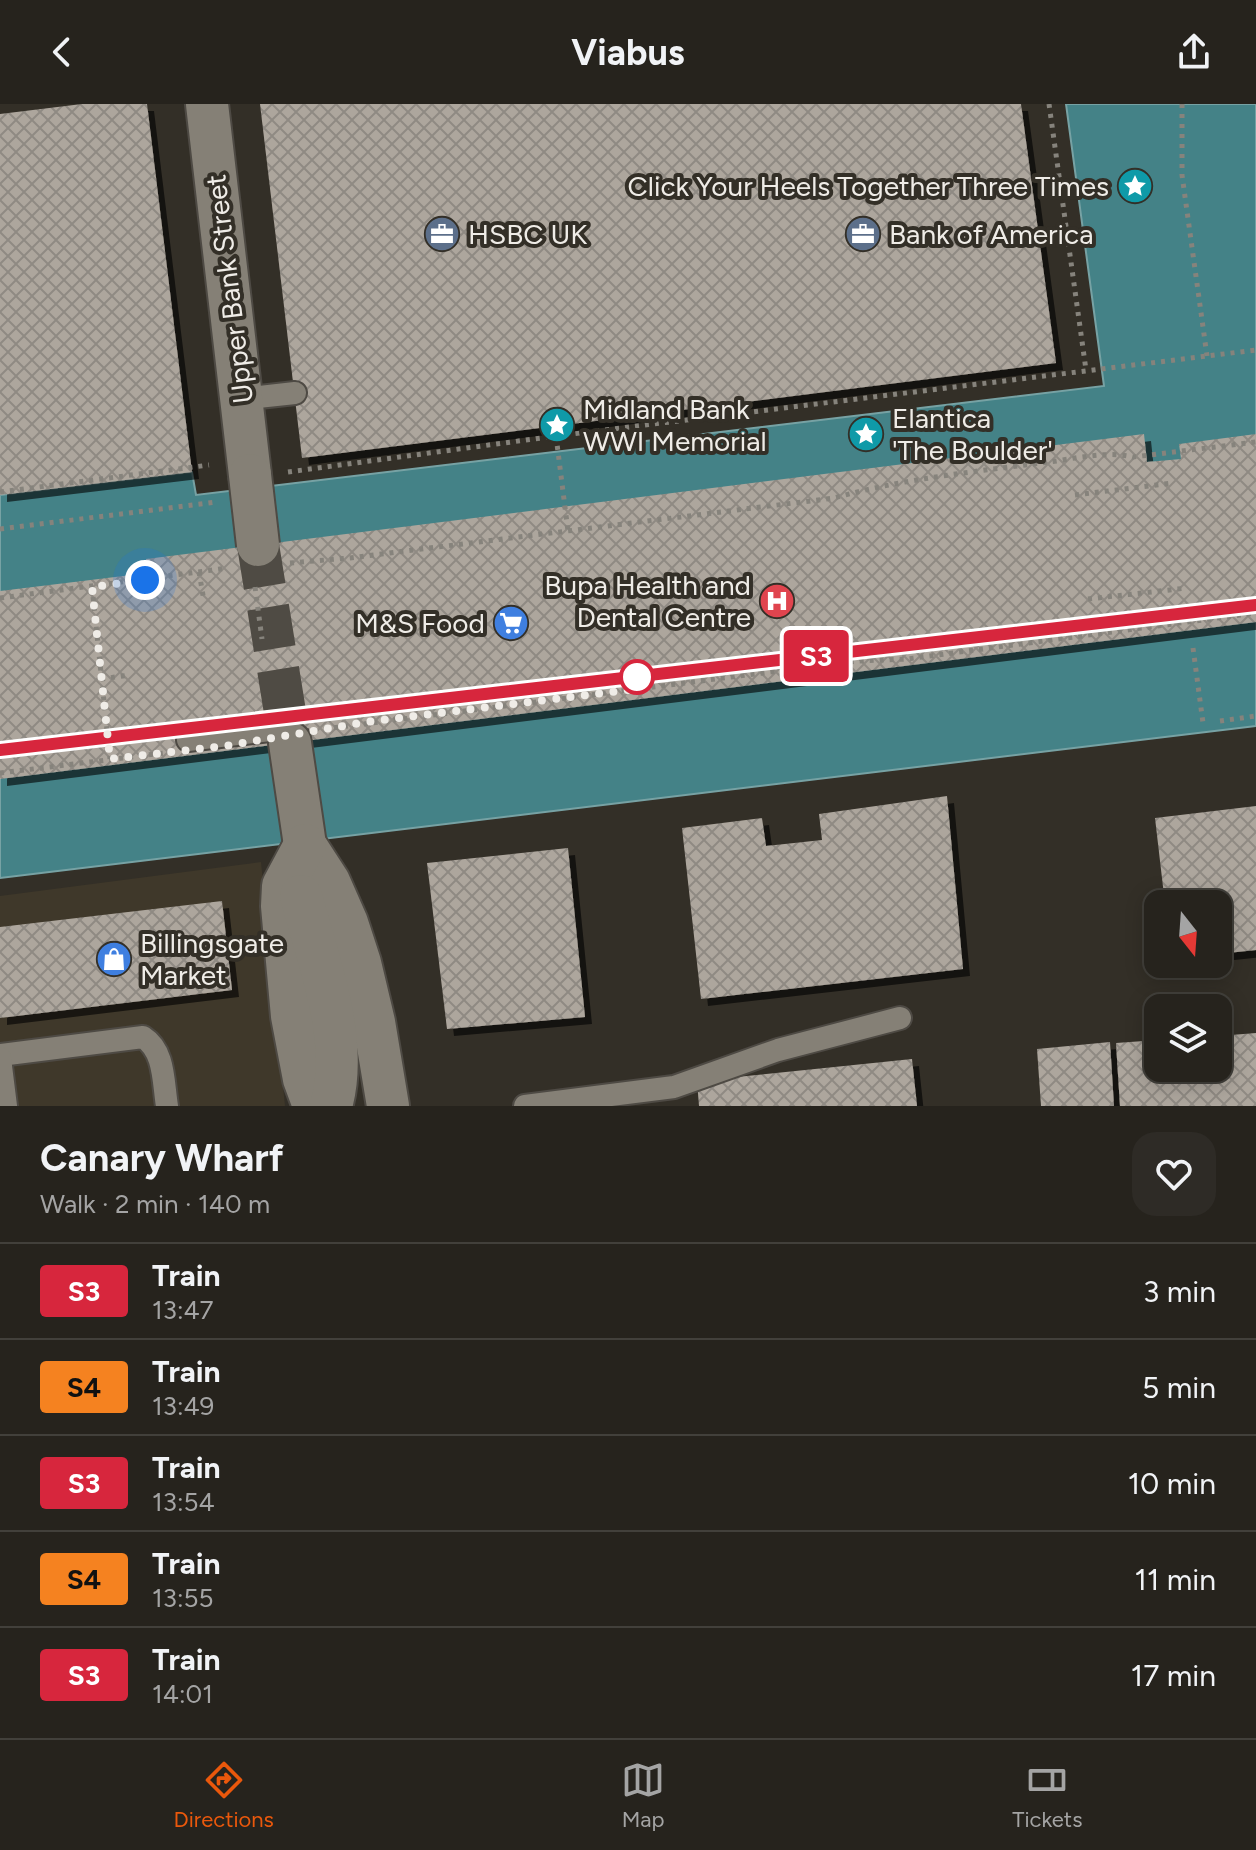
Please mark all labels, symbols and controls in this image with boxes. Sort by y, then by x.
icon: back [40,30,84,74]
icon: share [1172,30,1216,74]
text: Viabus [571,31,685,74]
place icon: Click Your Heels Together Three Times [1116,167,1154,205]
place label: Click Your Heels Together Three Times [628,169,1109,203]
street label: Upper Bank Street [198,173,260,405]
office icon: HSBC UK [423,215,461,253]
office icon: Bank of America [844,215,882,253]
place label: HSBC UK [468,217,587,251]
place label: Bank of America [889,217,1093,251]
place label: Midland Bank WWI Memorial [583,392,767,458]
place label: Elantica 'The Boulder' [892,401,1053,467]
place icon: Midland Bank WWI Memorial [538,406,576,444]
place icon: Elantica 'The Boulder' [847,415,885,453]
your location [125,560,165,600]
place label: Bupa Health and Dental Centre [544,568,751,634]
hospital icon: Bupa Health and Dental Centre [758,582,796,620]
supermarket icon: M&S Food [492,604,530,642]
place label: M&S Food [355,606,485,640]
line badge: S3 [780,630,852,682]
text: S3 [800,639,832,673]
unlabelled marker [620,660,654,694]
north arrow [1144,890,1232,978]
map controls [1144,890,1232,1082]
place label: Billingsgate Market [140,926,284,992]
shop icon: Billingsgate Market [95,940,133,978]
button: layers [1144,994,1232,1082]
button: heart [1132,1132,1216,1216]
text: Canary Wharf [40,1135,284,1181]
text: Walk · 2 min · 140 m [40,1188,270,1220]
text: Train [152,1257,221,1294]
text: 3 min [1143,1273,1216,1310]
text: S3 [68,1274,100,1308]
text: 13:47 [152,1294,214,1326]
text: Train [152,1353,221,1390]
text: 5 min [1142,1369,1216,1406]
text: S4 [67,1370,101,1404]
text: 13:49 [152,1390,214,1422]
text: Train [152,1449,221,1486]
text: 10 min [1128,1465,1216,1502]
text: S3 [68,1466,100,1500]
text: 13:54 [152,1486,215,1518]
text: Train [152,1545,221,1582]
text: 11 min [1135,1561,1216,1598]
text: S4 [67,1562,101,1596]
text: 13:55 [152,1582,213,1614]
text: Train [152,1641,221,1678]
text: 17 min [1131,1657,1216,1694]
text: S3 [68,1658,100,1692]
text: 14:01 [152,1678,213,1710]
tab: Directions [174,1758,274,1833]
tab: Map [621,1758,665,1833]
tab: Tickets [1012,1758,1082,1833]

